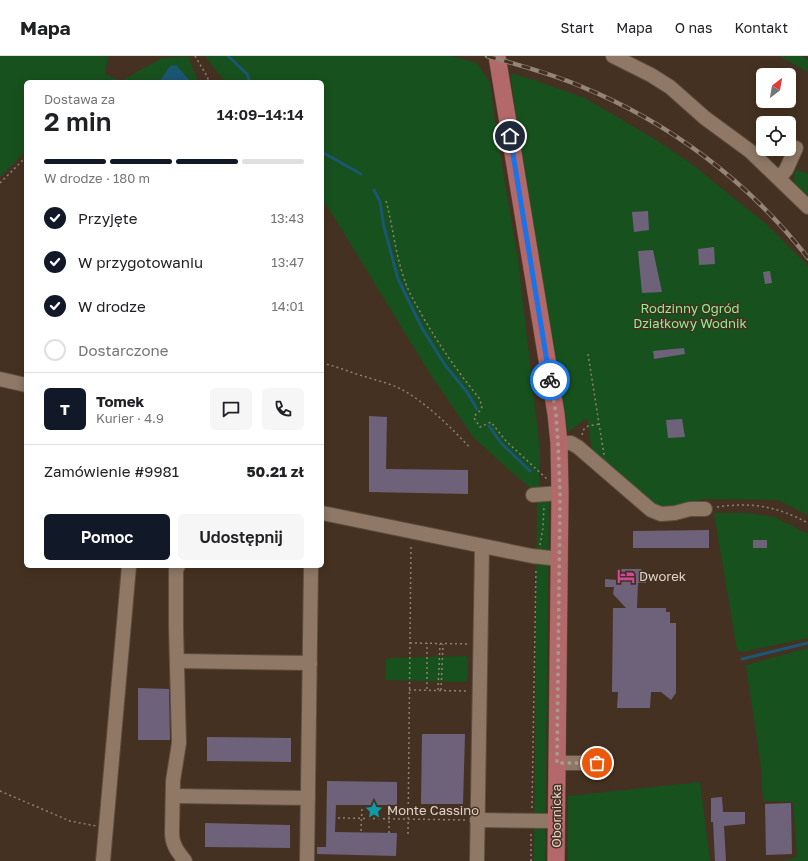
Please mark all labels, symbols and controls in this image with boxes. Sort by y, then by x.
text: Mapa [20,16,71,39]
text: Start [561,19,594,36]
text: Mapa [616,19,653,36]
text: O nas [675,19,712,36]
text: Kontakt [734,19,788,36]
north arrow [756,68,796,108]
map controls [756,68,796,156]
text: Dostawa za [44,91,115,107]
text: 14:09–14:14 [217,105,304,123]
text: 2 min [44,106,112,137]
button: locate [756,116,796,156]
pin [493,119,527,153]
icon: home [499,125,521,147]
text: W drodze · 180 m [44,170,150,186]
icon: check [44,207,66,229]
text: Przyjęte [78,209,137,227]
text: 13:43 [271,210,304,226]
icon: check [44,251,66,273]
text: W przygotowaniu [78,253,203,271]
text: 13:47 [271,254,304,270]
icon: check [44,295,66,317]
text: W drodze [78,297,146,315]
text: 14:01 [271,298,304,314]
park label: Rodzinny Ogród Działkowy Wodnik [633,300,747,331]
text: Dostarczone [78,341,168,359]
courier [530,360,570,400]
icon: bike [539,369,561,391]
button: chat [210,388,252,430]
button: phone [262,388,304,430]
text: Tomek [96,392,144,410]
text: T [60,400,70,418]
text: Kurier · 4.9 [96,410,164,426]
text: Zamówienie #9981 [44,462,179,480]
text: 50.21 zł [246,462,304,480]
button: Pomoc [44,514,170,560]
button: Udostępnij [178,514,304,560]
hotel icon: Dworek [616,566,636,586]
place label: Dworek [639,568,687,584]
pin [580,746,614,780]
icon: bag [586,752,608,774]
street label: Obornicka [548,784,564,848]
place icon: Monte Cassino [364,800,384,820]
place label: Monte Cassino [387,802,479,818]

